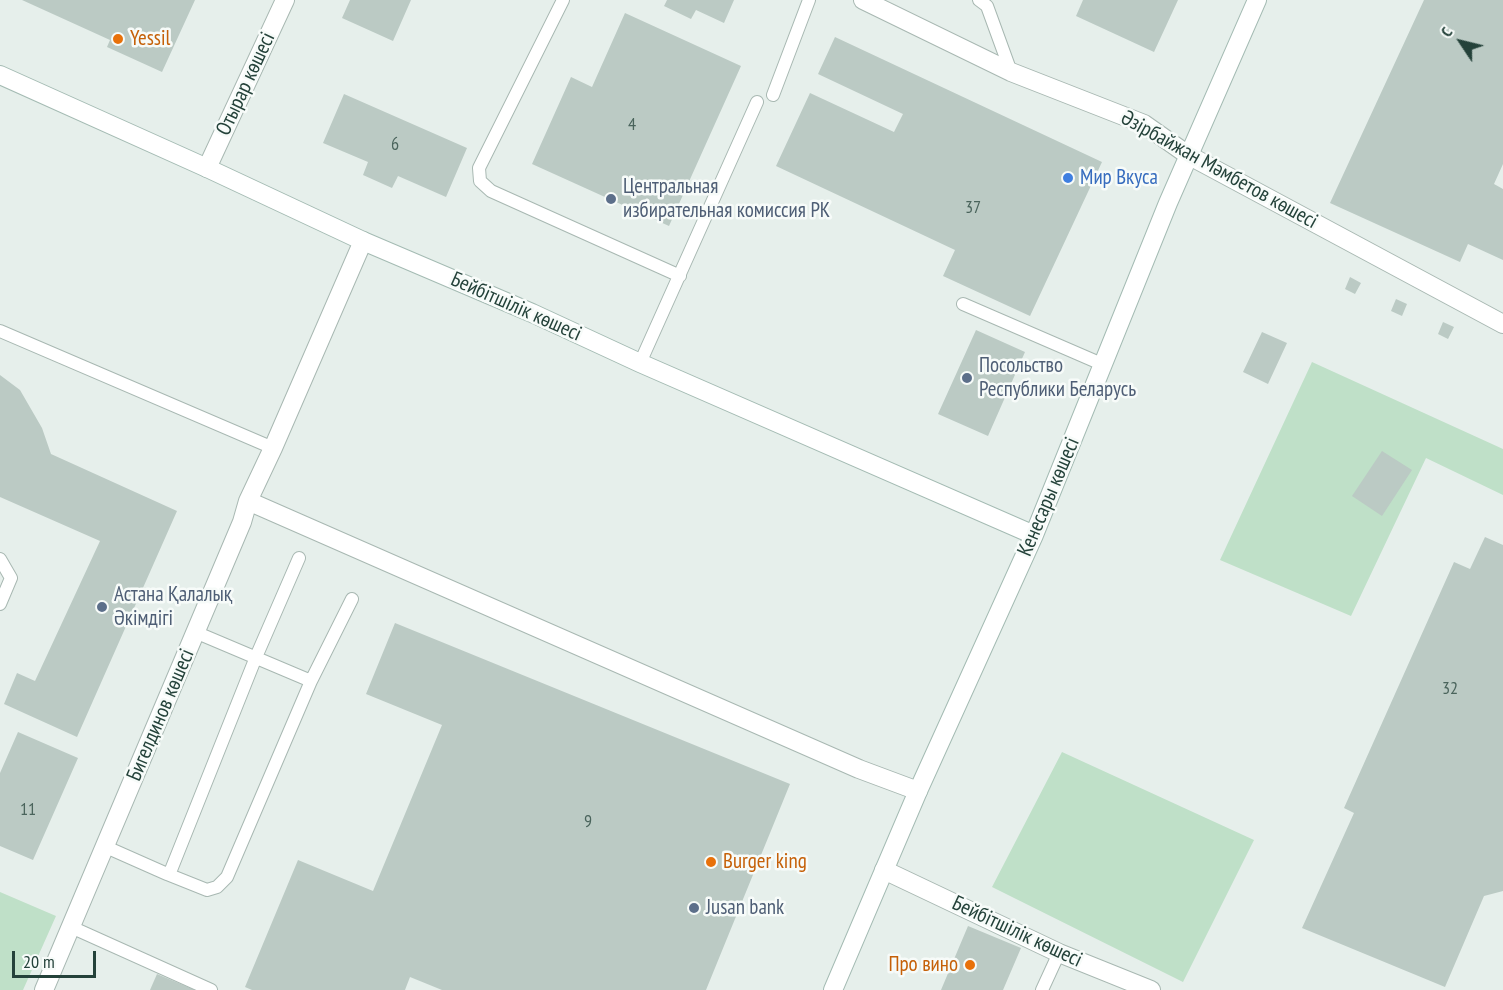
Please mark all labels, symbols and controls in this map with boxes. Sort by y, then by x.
north arrow [1431,12,1491,72]
text: С [1436,23,1457,40]
place label: Yessil [130,26,170,52]
street label: Отырар көшесі [211,29,281,139]
marker: Yessil [111,32,125,46]
street label: Әзірбайжан Мәмбетов көшесі [1116,105,1322,235]
house number: 4 [628,114,636,136]
house number: 6 [391,134,399,156]
place label: Мир Вкуса [1080,165,1158,191]
marker: Мир Вкуса [1061,171,1075,185]
place label: Центральная избирательная комиссия РК [623,174,830,224]
marker: Центральная избирательная комиссия РК [604,192,618,206]
house number: 37 [965,197,981,219]
street label: Бейбітшілік көшесі [447,267,585,347]
place label: Посольство Республики Беларусь [979,353,1136,403]
marker: Посольство Республики Беларусь [960,371,974,385]
street label: Кенесары көшесі [1013,434,1085,560]
place label: Астана Қалалық Әкімдігі [114,582,232,632]
marker: Астана Қалалық Әкімдігі [95,600,109,614]
street label: Бигелдинов көшесі [122,645,200,785]
house number: 32 [1442,678,1458,700]
house number: 11 [20,799,36,821]
house number: 9 [584,811,592,833]
place label: Burger king [723,849,807,875]
marker: Burger king [704,855,718,869]
street label: Бейбітшілік көшесі [948,891,1086,973]
place label: Jusan bank [706,895,784,921]
marker: Jusan bank [687,901,701,915]
scale bar [15,939,99,977]
text: 20 m [23,950,55,973]
place label: Про вино [888,952,958,978]
marker: Про вино [963,958,977,972]

